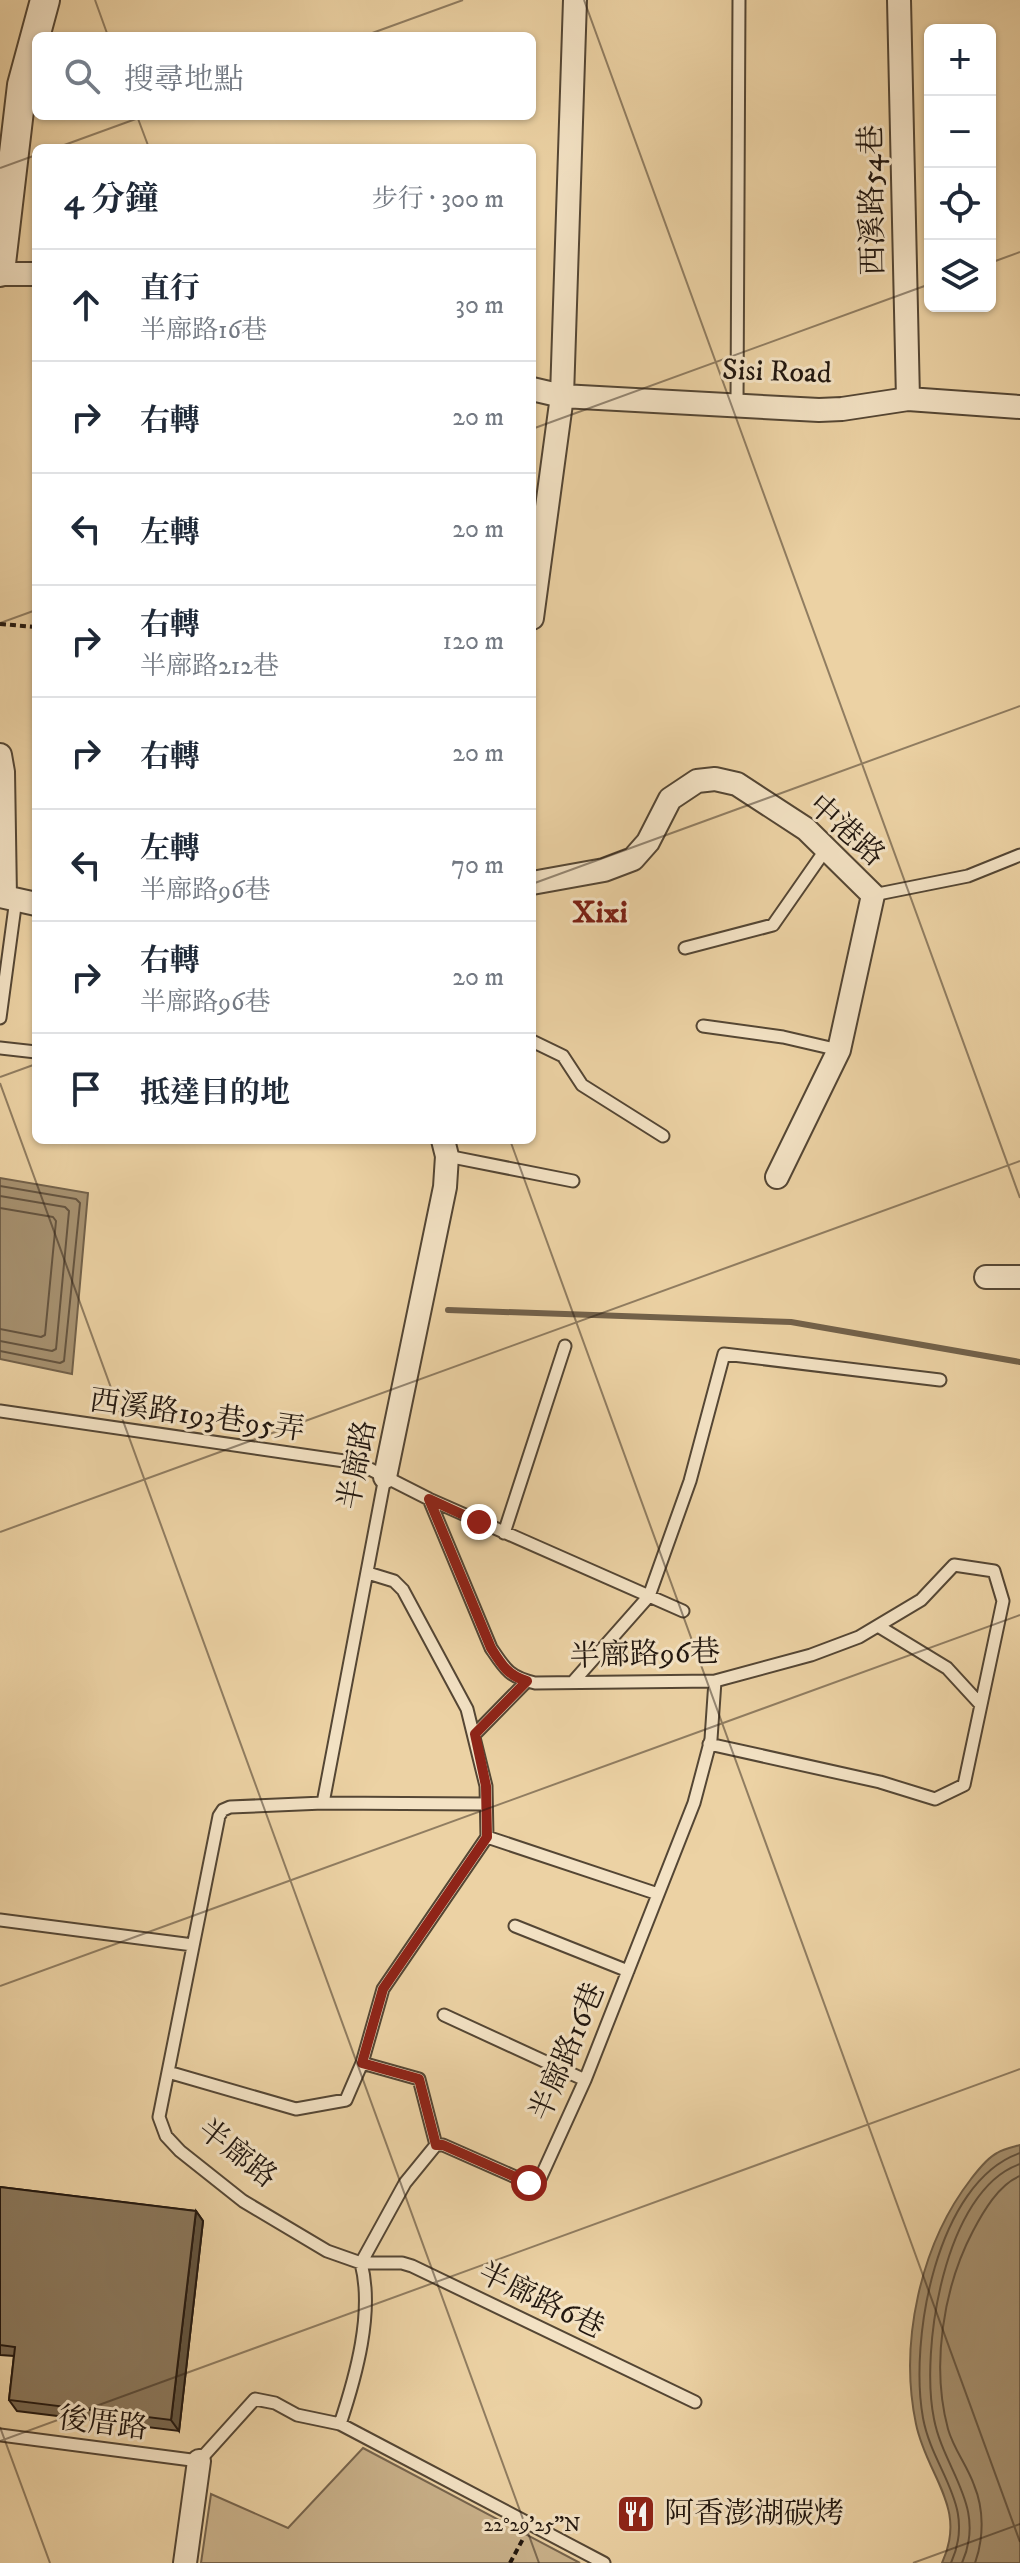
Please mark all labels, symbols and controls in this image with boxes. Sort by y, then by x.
map controls [924,24,996,312]
button: + [924,24,996,96]
search box [32,32,536,120]
icon: search [60,54,104,98]
text: 搜尋地點 [124,62,244,99]
button: − [924,96,996,168]
street label: 西溪路54巷 [853,124,893,276]
button: locate [924,168,996,240]
text: 4 分鐘 [64,179,159,221]
text: 步行 · 300 m [372,183,504,216]
button: layers [924,240,996,312]
text: 直行 [140,271,200,308]
icon: ahead [64,283,108,327]
text: 30 m [455,289,504,322]
text: 半廍路16巷 [140,314,267,347]
street label: Sisi Road [721,352,833,392]
icon: right [64,395,108,439]
text: 20 m [452,401,504,434]
text: 右轉 [140,403,200,440]
icon: left [64,507,108,551]
text: 20 m [452,513,504,546]
text: 左轉 [140,515,200,552]
text: 右轉 [140,607,200,644]
icon: right [64,619,108,663]
text: 120 m [443,625,504,658]
text: 半廍路212巷 [140,650,279,683]
icon: right [64,731,108,775]
text: 20 m [452,737,504,770]
text: 右轉 [140,739,200,776]
street label: 中港路 [800,787,892,875]
text: 左轉 [140,831,200,868]
icon: left [64,843,108,887]
text: 70 m [451,849,504,882]
text: 半廍路96巷 [140,874,271,907]
district label: Xixi [572,893,628,933]
text: 右轉 [140,943,200,980]
icon: right [64,955,108,999]
text: 20 m [452,961,504,994]
text: 半廍路96巷 [140,986,271,1019]
icon: arrive [64,1067,108,1111]
text: 抵達目的地 [140,1075,290,1112]
street label: 西溪路193巷95弄 [87,1383,307,1449]
street label: 半廍路 [331,1417,385,1513]
route end [461,1504,497,1540]
street label: 半廍路96巷 [569,1634,721,1676]
street label: 半廍路16巷 [522,1977,614,2127]
street label: 半廍路 [190,2112,284,2196]
route start [511,2165,547,2201]
street label: 半廍路6巷 [472,2255,610,2347]
street label: 後厝路 [56,2400,150,2448]
restaurant icon: 阿香澎湖碳烤 [615,2493,657,2535]
place label: 阿香澎湖碳烤 [664,2496,844,2533]
text: 22°29'25"N [484,2513,580,2538]

